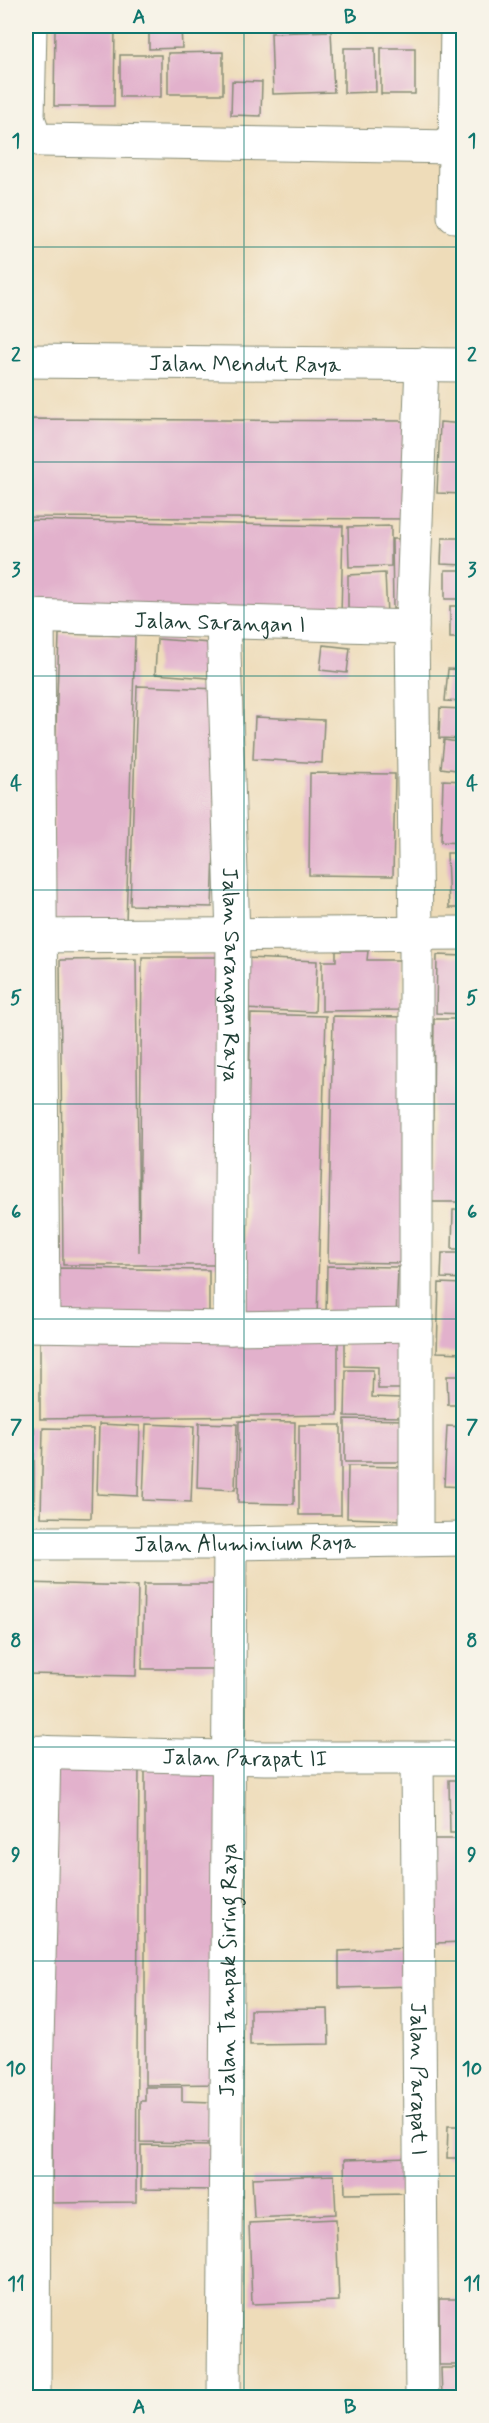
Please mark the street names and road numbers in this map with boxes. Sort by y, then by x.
street label: Jalan Mendut Raya [149,350,342,380]
street label: Jalan Sarangan I [134,607,306,640]
street label: Jalan Sarangan Raya [215,867,245,1082]
street label: Jalan Aluminium Raya [134,1529,357,1559]
street label: Jalan Parapat II [162,1743,327,1774]
street label: Jalan Tampak Siring Raya [214,1843,247,2097]
street label: Jalan Parapat I [403,2002,432,2156]

